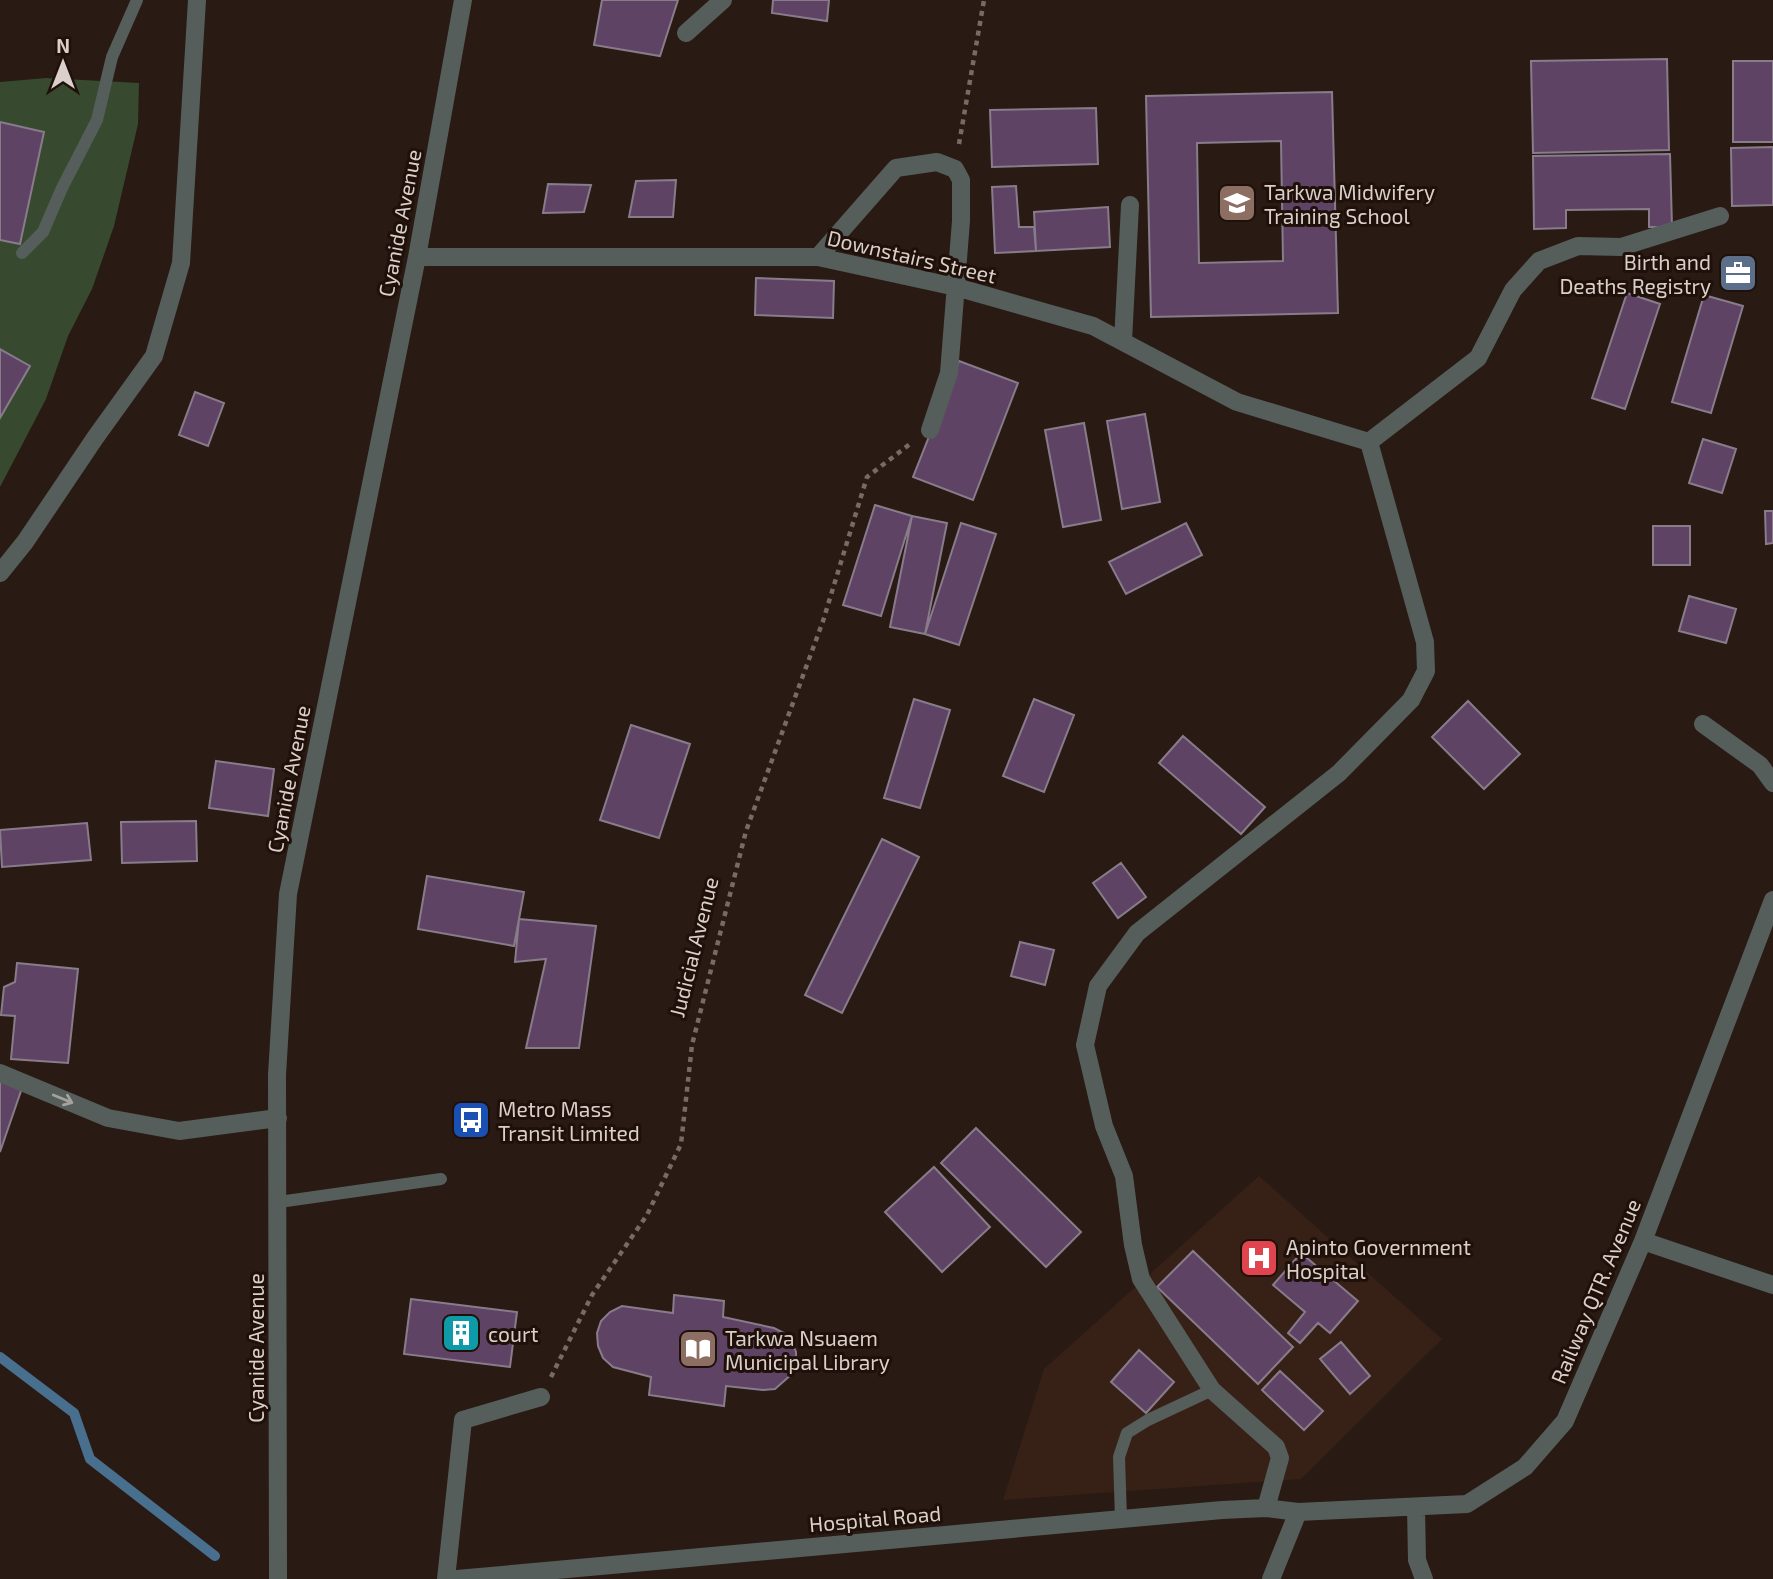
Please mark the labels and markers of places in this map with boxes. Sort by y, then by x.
place label: Tarkwa Midwifery Training School [1264,179,1435,228]
school or university icon: Tarkwa Midwifery Training School [1216,182,1258,224]
place label: Birth and Deaths Registry [1559,249,1711,298]
office icon: Birth and Deaths Registry [1717,252,1759,294]
place label: Metro Mass Transit Limited [498,1096,640,1145]
bus stop icon: Metro Mass Transit Limited [450,1099,492,1141]
place label: Apinto Government Hospital [1286,1234,1471,1283]
hospital icon: Apinto Government Hospital [1238,1237,1280,1279]
building icon: court [440,1312,482,1354]
place label: court [488,1321,538,1346]
place label: Tarkwa Nsuaem Municipal Library [725,1325,890,1374]
library icon: Tarkwa Nsuaem Municipal Library [677,1328,719,1370]

